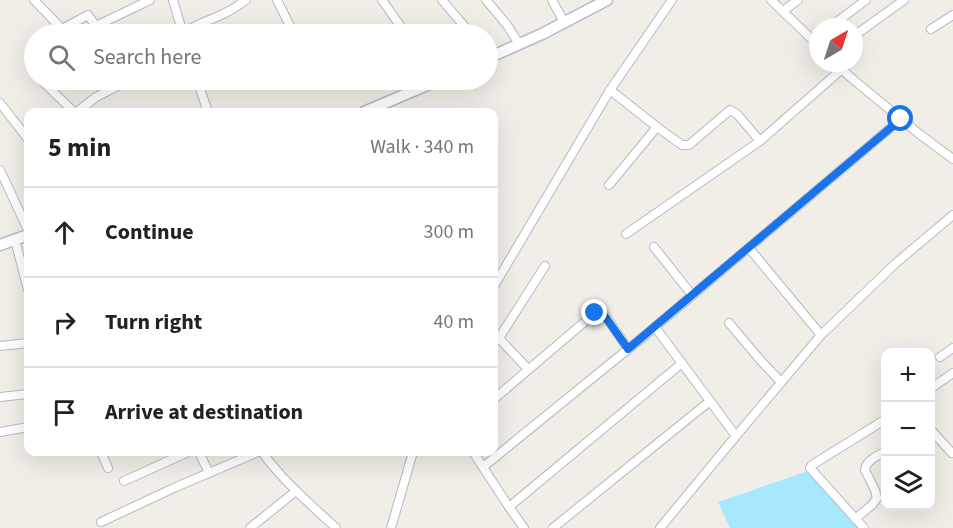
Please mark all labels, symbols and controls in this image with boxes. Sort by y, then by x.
north arrow [809,18,863,72]
search box [24,24,498,90]
icon: search [45,41,78,74]
text: Search here [93,41,201,73]
route start [887,105,913,131]
text: 5 min [48,129,111,166]
text: Walk · 340 m [370,133,474,161]
icon: ahead [48,216,81,249]
text: Continue [105,216,194,248]
text: 300 m [424,218,474,246]
route end [581,299,607,325]
icon: right [48,306,81,339]
text: Turn right [105,306,202,338]
text: 40 m [434,308,474,336]
map controls [881,348,935,510]
button: + [881,348,935,402]
icon: arrive [48,396,81,429]
text: Arrive at destination [105,396,303,428]
button: − [881,402,935,456]
button: layers [881,456,935,510]

